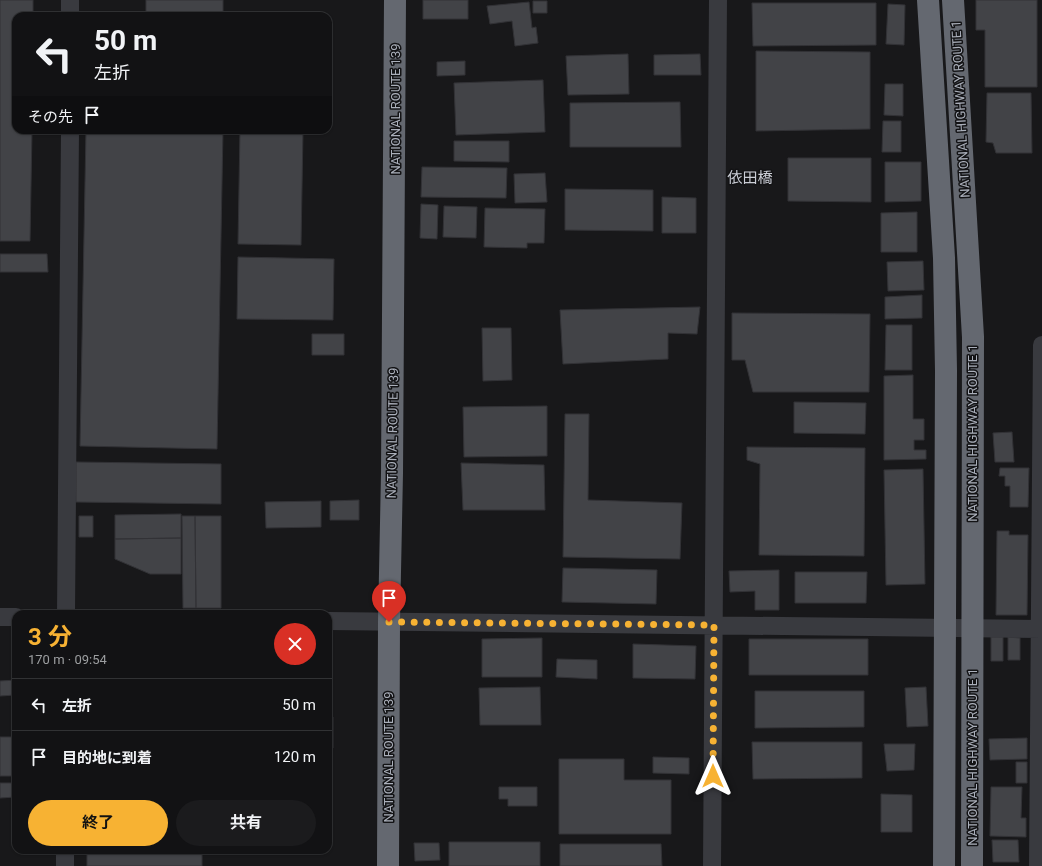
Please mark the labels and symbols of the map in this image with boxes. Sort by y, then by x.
street label: NATIONAL HIGHWAY ROUTE 1 [948,20,973,198]
street label: NATIONAL ROUTE 139 [388,43,403,175]
district label: 依田橋 [727,169,773,187]
street label: NATIONAL HIGHWAY ROUTE 1 [965,344,980,522]
street label: NATIONAL ROUTE 139 [384,367,401,499]
pin [372,581,406,622]
street label: NATIONAL HIGHWAY ROUTE 1 [965,668,980,846]
street label: NATIONAL ROUTE 139 [381,691,396,823]
position arrow [692,755,734,797]

